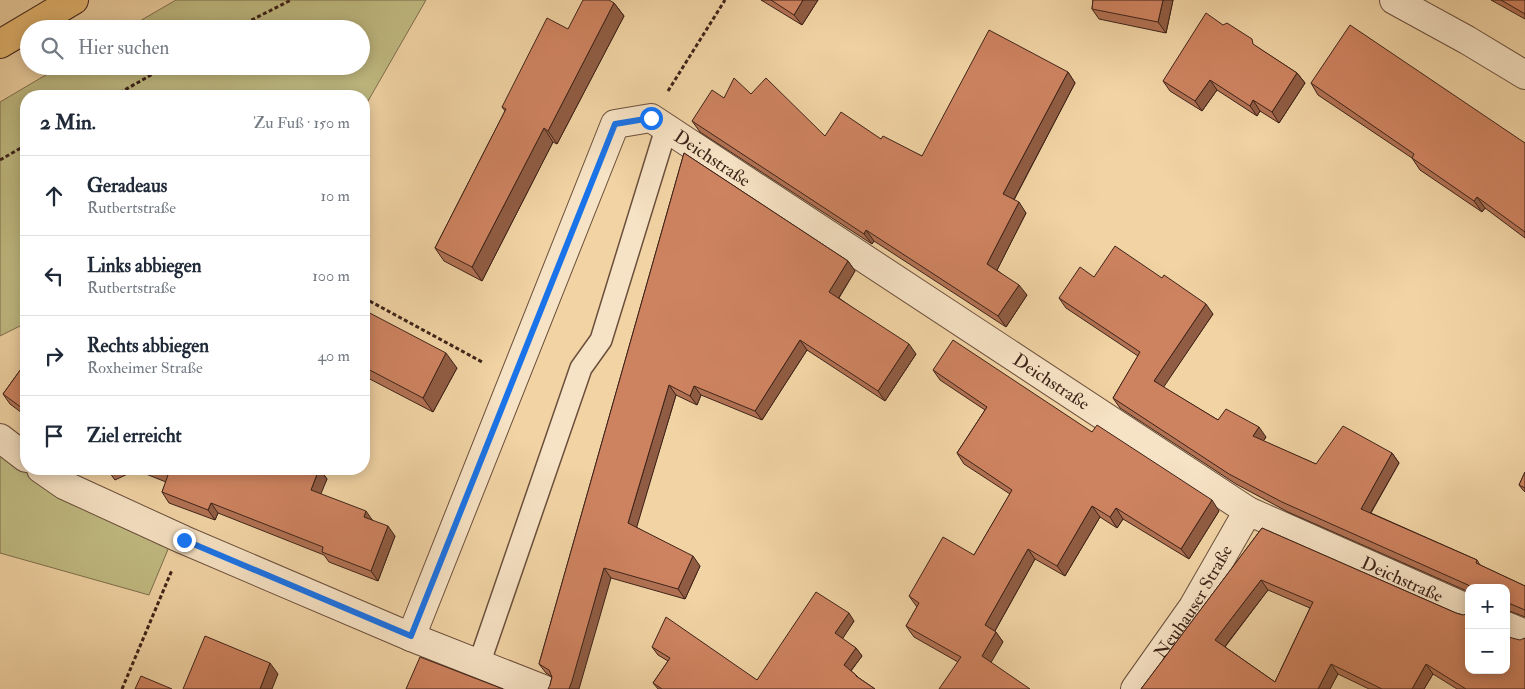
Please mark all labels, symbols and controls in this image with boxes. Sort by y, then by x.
search box [20,20,370,75]
icon: search [38,34,66,62]
text: Hier suchen [78,36,169,60]
route start [640,107,663,130]
text: 2 Min. [40,109,96,136]
text: Zu Fuß · 150 m [253,113,350,133]
street label: Deichstraße [669,125,755,193]
text: Geradeaus [87,174,167,198]
icon: ahead [40,182,68,210]
text: 10 m [320,186,350,206]
text: Rutbertstraße [87,198,176,218]
text: Links abbiegen [87,254,201,278]
icon: left [40,262,68,290]
text: 100 m [312,266,350,286]
text: Rutbertstraße [87,278,176,298]
text: Rechts abbiegen [87,334,209,358]
icon: right [40,342,68,370]
text: 40 m [317,346,350,366]
street label: Deichstraße [1009,349,1094,416]
text: Roxheimer Straße [87,358,203,378]
icon: arrive [40,422,68,450]
text: Ziel erreicht [87,424,182,448]
route end [173,529,196,552]
street label: Neuhauser Straße [1149,541,1238,663]
street label: Deichstraße [1358,552,1447,608]
map controls [1465,584,1510,674]
button: + [1465,584,1510,629]
button: − [1465,629,1510,674]

